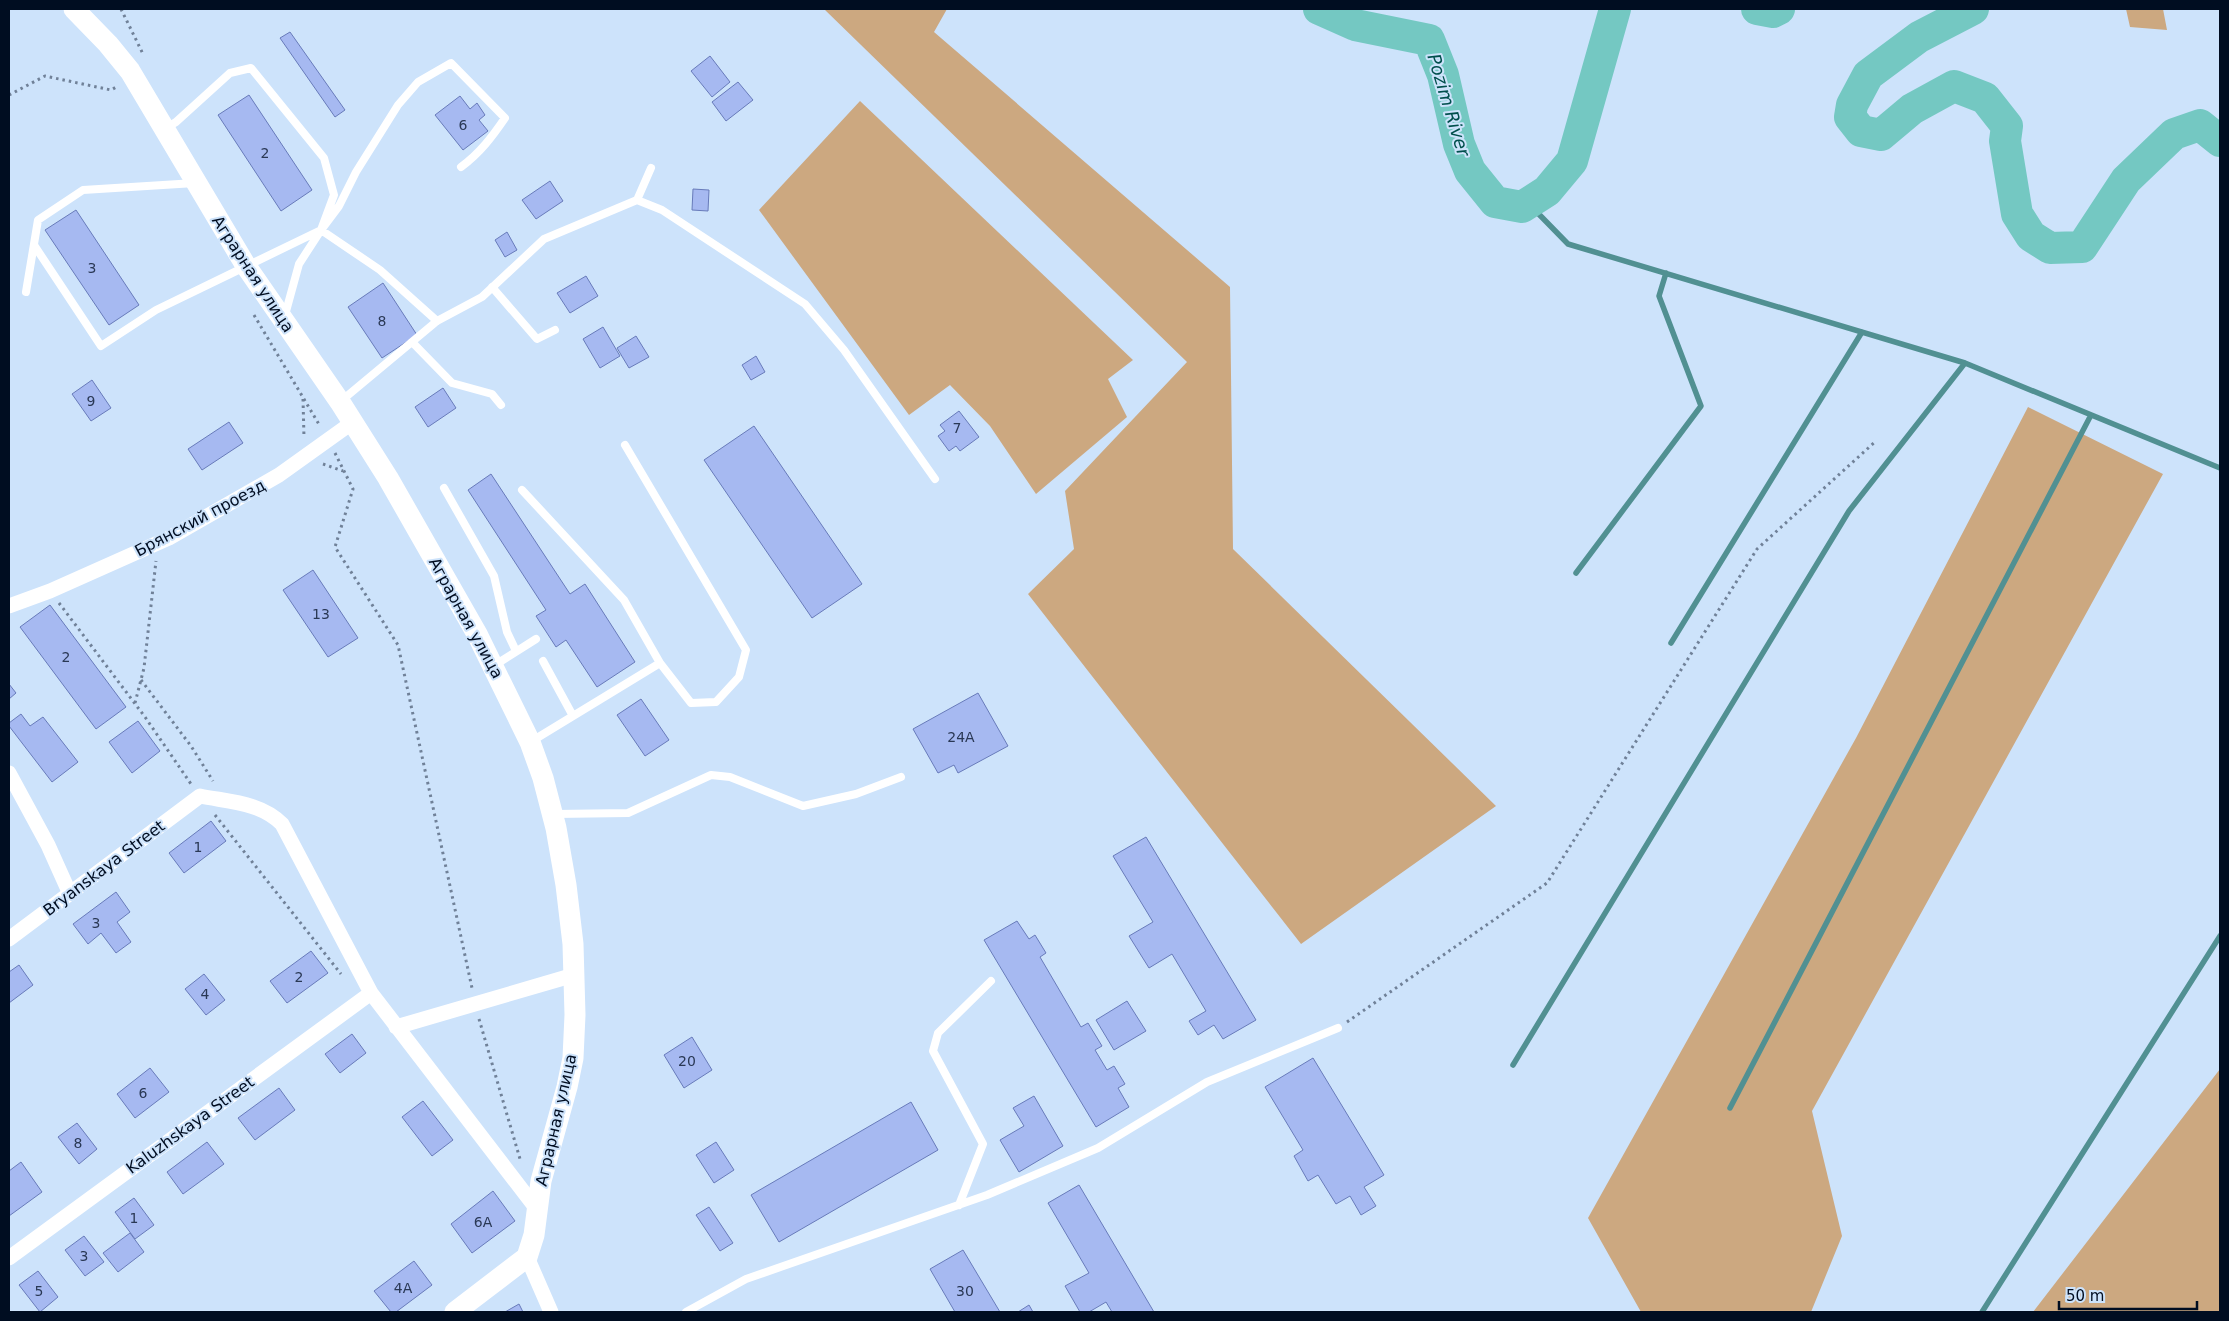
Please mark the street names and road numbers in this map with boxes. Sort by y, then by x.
street label: Аграрная улица [208,212,298,336]
street label: Брянский проезд [131,475,269,561]
street label: Аграрная улица [425,554,507,682]
street label: Bryanskaya Street [40,816,168,920]
street label: Аграрная улица [532,1052,580,1188]
street label: Kaluzhskaya Street [122,1072,258,1178]

